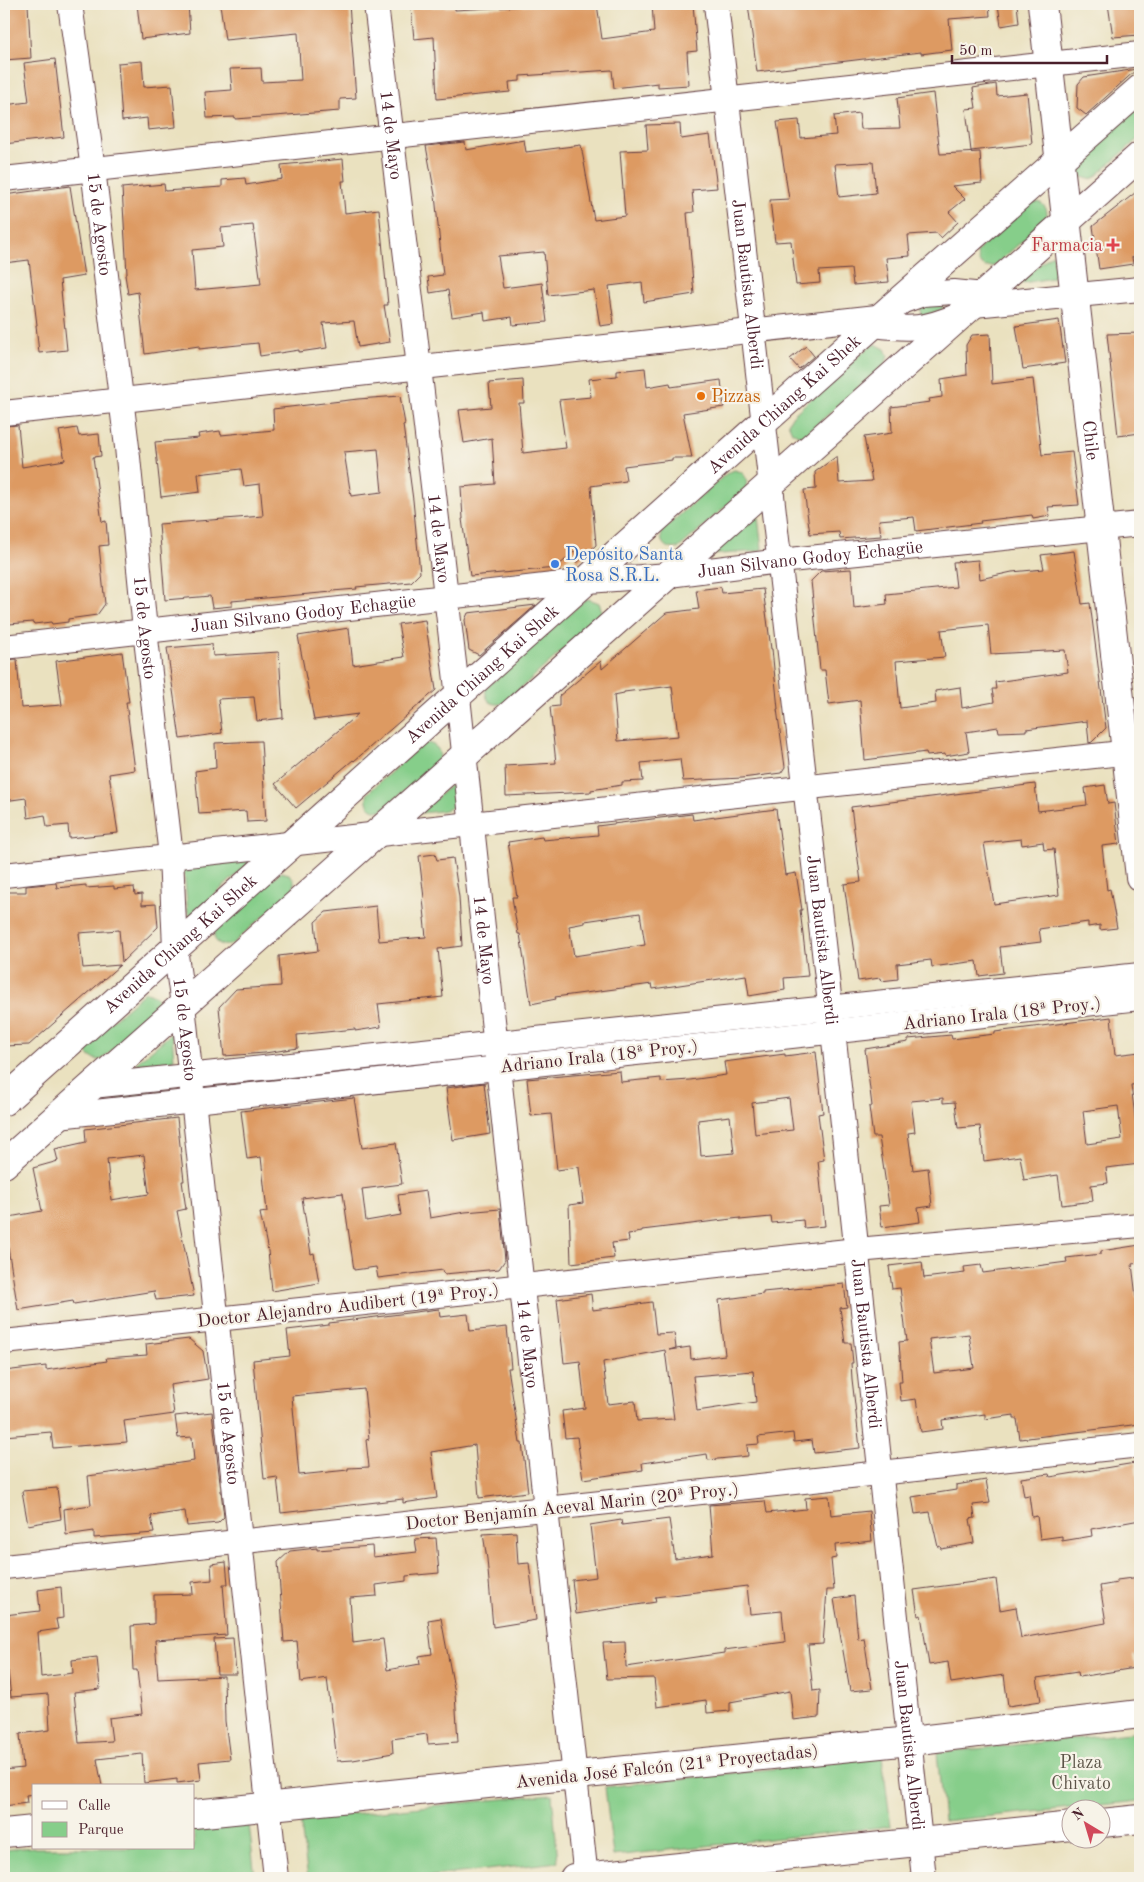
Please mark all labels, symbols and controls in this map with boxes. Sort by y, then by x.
scale bar [952,32,1106,64]
text: 50 m [959,44,993,59]
street label: 14 de Mayo [376,89,405,181]
street label: 15 de Agosto [83,171,114,277]
street label: Juan Bautista Alberdi [728,198,766,370]
place label: Farmacia [1031,237,1103,255]
marker: Farmacia [1107,239,1119,251]
street label: Avenida Chiang Kai Shek [705,332,865,478]
place label: Pizzas [711,388,761,406]
marker: Pizzas [695,390,707,402]
street label: Chile [1079,420,1101,461]
street label: 14 de Mayo [424,493,452,584]
street label: Juan Silvano Godoy Echagüe [696,538,924,581]
place label: Depósito Santa Rosa S.R.L. [565,546,684,585]
marker: Depósito Santa Rosa S.R.L. [549,558,561,570]
street label: 15 de Agosto [130,575,159,680]
street label: Juan Silvano Godoy Echagüe [189,593,417,636]
street label: Avenida Chiang Kai Shek [403,602,563,748]
street label: Juan Bautista Alberdi [803,854,840,1026]
street label: Avenida Chiang Kai Shek [101,872,261,1017]
street label: 14 de Mayo [470,894,497,986]
street label: 15 de Agosto [169,976,199,1082]
street label: Adriano Irala (18ª Proy.) [902,994,1102,1033]
street label: Adriano Irala (18ª Proy.) [499,1037,699,1076]
street label: Juan Bautista Alberdi [848,1258,884,1430]
street label: Doctor Alejandro Audibert (19ª Proy.) [196,1280,500,1331]
street label: 14 de Mayo [513,1298,541,1389]
street label: 15 de Agosto [213,1380,242,1486]
street label: Doctor Benjamín Aceval Marin (20ª Proy.) [404,1480,740,1533]
street label: Juan Bautista Alberdi [891,1659,927,1831]
street label: Avenida José Falcón (21ª Proyectadas) [515,1741,819,1792]
park label: Plaza Chivato [1051,1754,1111,1793]
legend [32,1784,195,1850]
text: Calle [78,1799,111,1814]
north arrow [1062,1800,1112,1850]
text: N [1070,1806,1087,1823]
text: Parque [78,1823,124,1838]

